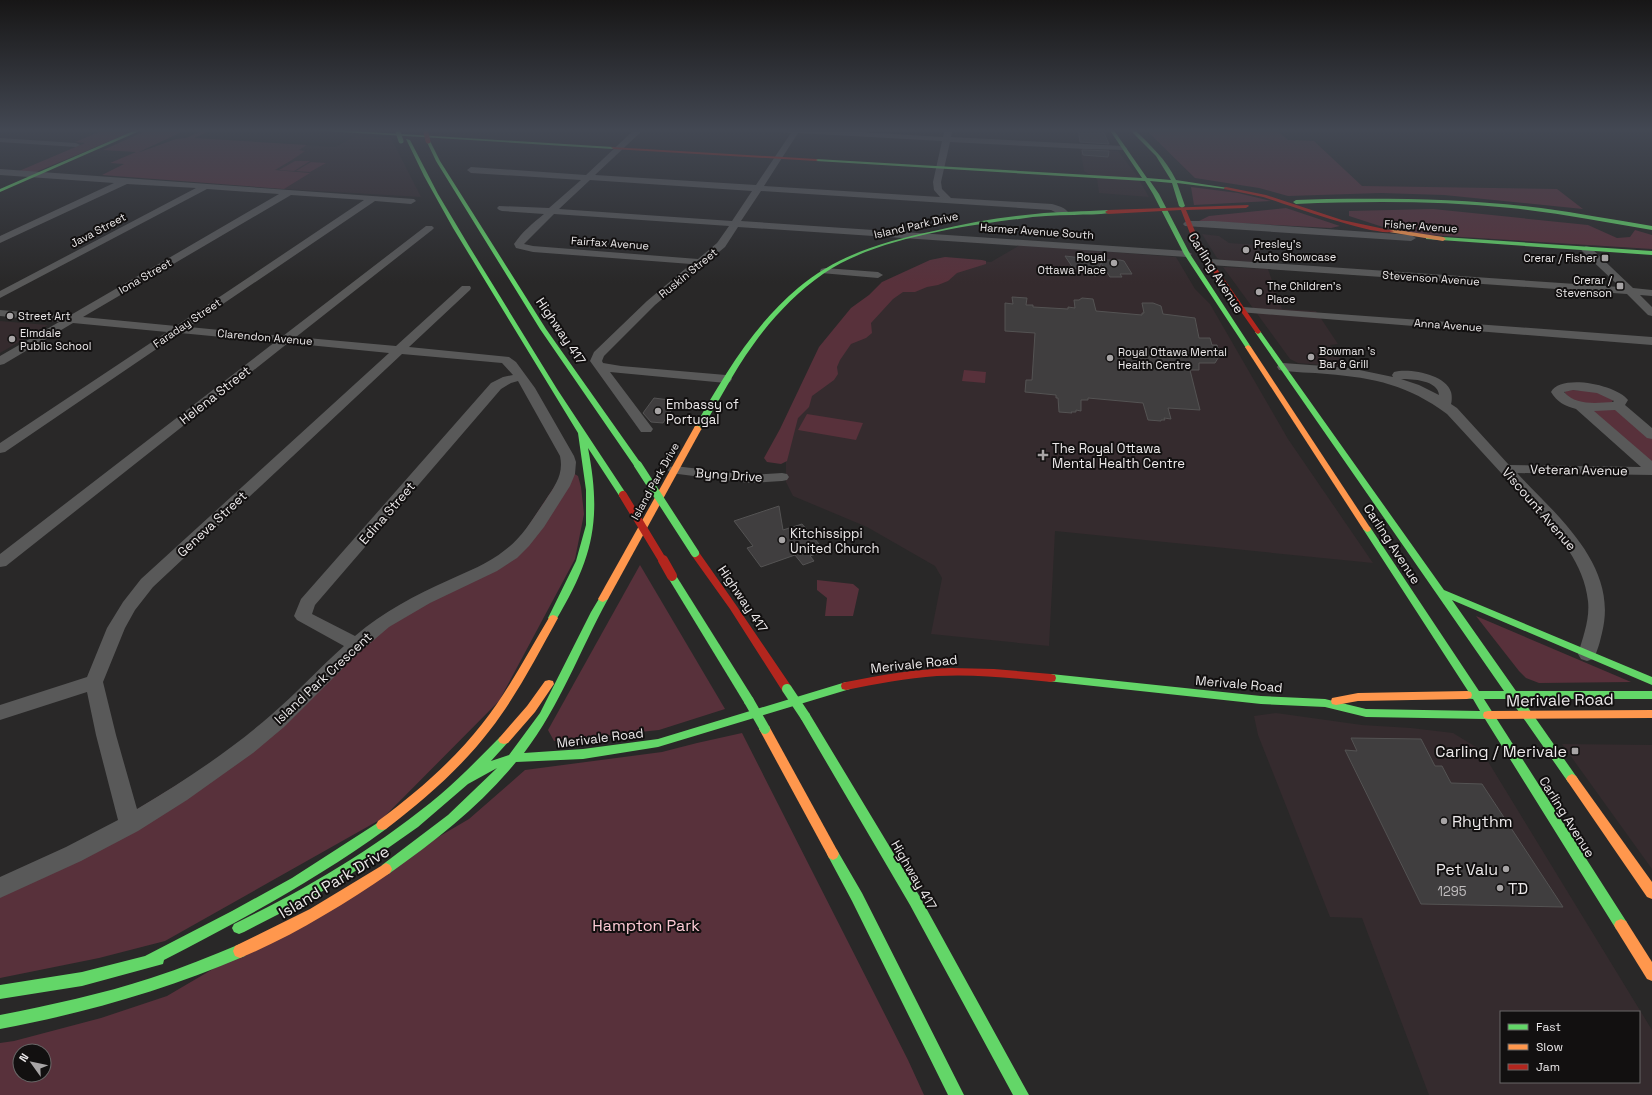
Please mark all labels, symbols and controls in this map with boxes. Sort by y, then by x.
street label: Island Park Drive [872,208,960,242]
street label: Java Street [68,210,128,250]
street label: Fisher Avenue [1384,216,1458,236]
street label: Harmer Avenue South [980,220,1094,242]
street label: Carling Avenue [1184,229,1248,317]
street label: Fairfax Avenue [571,233,649,253]
place label: Presley's Auto Showcase [1254,237,1336,264]
street label: Ruskin Street [656,245,720,301]
marker: Presley's Auto Showcase [1241,245,1251,255]
place label: Royal Ottawa Place [1037,250,1106,277]
place label: Crerar / Fisher [1523,251,1597,265]
marker: Crerar / Fisher [1600,253,1610,263]
street label: Iona Street [116,255,174,297]
marker: Royal Ottawa Place [1109,258,1119,268]
street label: Stevenson Avenue [1382,268,1480,288]
place label: Crerar / Stevenson [1556,273,1613,300]
place label: The Children's Place [1267,279,1341,306]
marker: Crerar / Stevenson [1615,281,1625,291]
marker: The Children's Place [1254,287,1264,297]
street label: Highway 417 [532,294,590,368]
street label: Faraday Street [150,295,224,351]
place label: Street Art [18,309,70,323]
marker: Street Art [5,311,15,321]
street label: Anna Avenue [1413,316,1483,334]
place label: Elmdale Public School [20,326,92,353]
street label: Clarendon Avenue [217,326,313,348]
marker: Elmdale Public School [7,334,17,344]
place label: Bowman 's Bar & Grill [1319,344,1376,371]
place label: Royal Ottawa Mental Health Centre [1118,345,1227,372]
marker: Bowman 's Bar & Grill [1306,352,1316,362]
marker: Royal Ottawa Mental Health Centre [1105,353,1115,363]
street label: Helena Street [176,362,254,428]
place label: Embassy of Portugal [666,396,739,428]
marker: Embassy of Portugal [653,406,663,416]
street label: Island Park Drive [628,440,682,522]
place label: The Royal Ottawa Mental Health Centre [1052,440,1185,472]
marker: The Royal Ottawa Mental Health Centre [1037,449,1049,461]
street label: Veteran Avenue [1530,461,1628,479]
street label: Byng Drive [695,464,763,486]
street label: Viscount Avenue [1498,464,1580,554]
street label: Edina Street [355,478,419,548]
street label: Geneva Street [174,487,250,561]
street label: Carling Avenue [1360,501,1424,587]
place label: Kitchissippi United Church [790,525,880,557]
marker: Kitchissippi United Church [777,535,787,545]
street label: Highway 417 [714,562,772,636]
street label: Island Park Crescent [271,628,375,728]
street label: Merivale Road [870,651,958,677]
street label: Merivale Road [1195,672,1283,696]
street label: Merivale Road [1506,689,1614,711]
street label: Merivale Road [556,724,644,752]
place label: Carling / Merivale [1435,741,1567,762]
marker: Carling / Merivale [1570,746,1580,756]
street label: Carling Avenue [1535,773,1599,861]
place label: Rhythm [1452,811,1513,832]
marker: Rhythm [1439,816,1449,826]
street label: Highway 417 [887,837,941,913]
street label: Island Park Drive [275,841,393,923]
place label: Pet Valu [1436,859,1498,880]
marker: Pet Valu [1501,864,1511,874]
place label: TD [1508,878,1528,899]
house number: 1295 [1438,883,1467,900]
marker: TD [1495,883,1505,893]
park label: Hampton Park [592,915,700,936]
legend [1500,1011,1640,1083]
text: Fast [1536,1019,1561,1035]
text: Slow [1536,1039,1563,1055]
north arrow [12,1043,52,1083]
text: N [16,1051,31,1064]
text: Jam [1536,1059,1560,1075]

